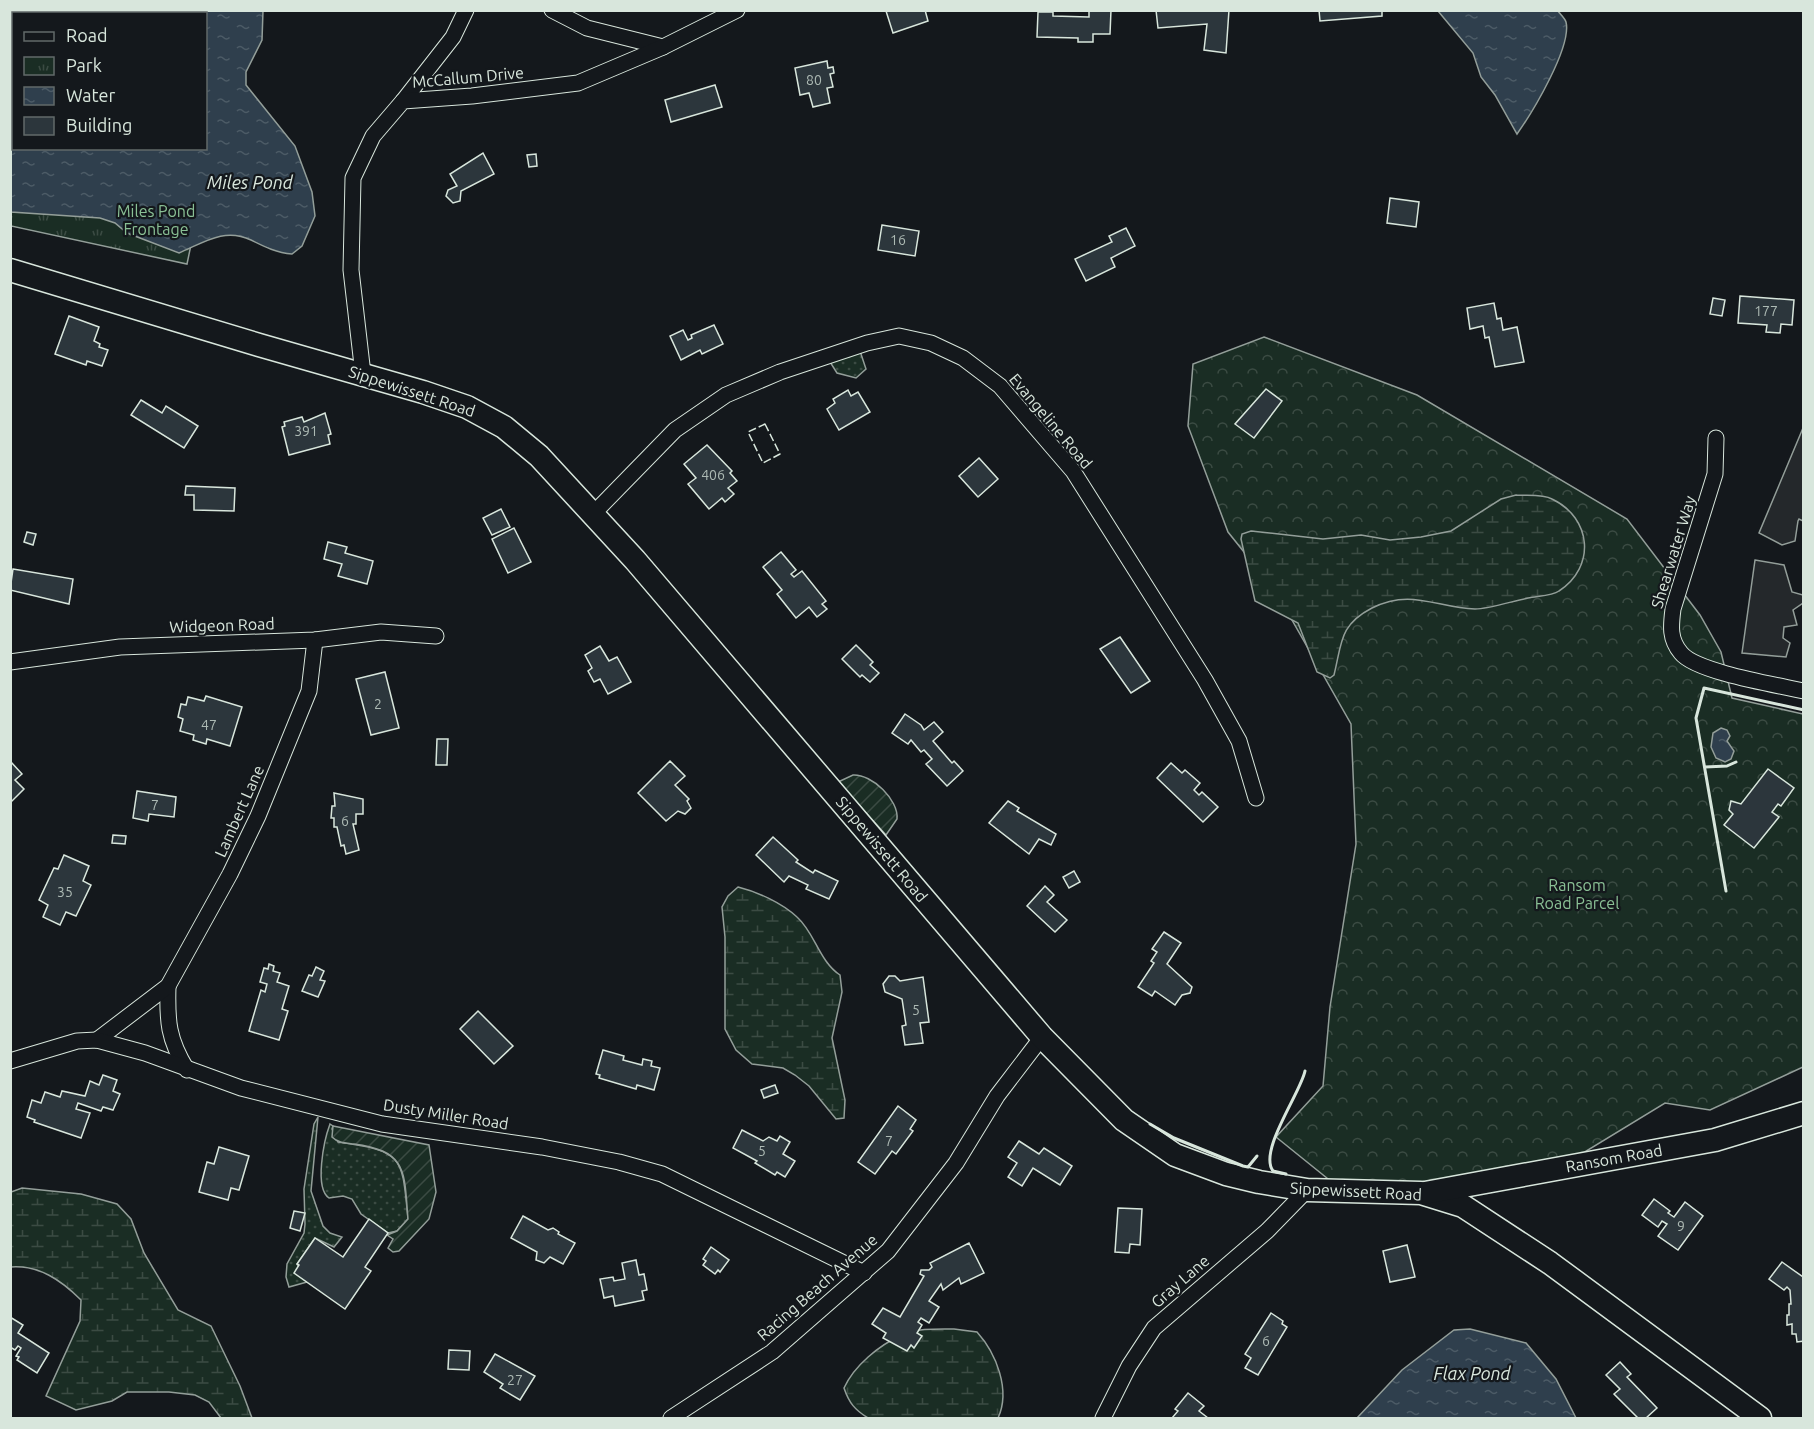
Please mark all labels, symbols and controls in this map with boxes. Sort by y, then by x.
legend [12,12,207,150]
text: Road [66,25,108,45]
text: Park [66,55,102,75]
street label: McCallum Drive [411,63,525,91]
house number: 80 [806,72,822,88]
text: Water [66,85,116,105]
text: Building [66,115,132,135]
water label: Miles Pond [207,172,294,192]
park label: Miles Pond Frontage [117,202,195,238]
house number: 16 [890,232,906,248]
house number: 177 [1754,303,1778,319]
street label: Sippewissett Road [346,362,478,420]
street label: Evangeline Road [1006,370,1096,472]
house number: 391 [294,423,318,439]
house number: 406 [701,467,725,483]
street label: Shearwater Way [1647,493,1699,610]
street label: Widgeon Road [169,614,275,636]
house number: 2 [374,696,382,712]
house number: 47 [201,717,217,733]
street label: Lambert Lane [211,762,267,860]
street label: Sippewissett Road [833,793,931,905]
house number: 7 [151,797,159,813]
house number: 6 [341,813,349,829]
park label: Ransom Road Parcel [1535,876,1619,912]
house number: 35 [57,884,73,900]
house number: 5 [912,1002,920,1018]
street label: Dusty Miller Road [382,1095,510,1133]
house number: 7 [885,1133,893,1149]
street label: Ransom Road [1564,1141,1664,1175]
house number: 5 [758,1143,766,1159]
street label: Sippewissett Road [1290,1179,1422,1203]
house number: 9 [1677,1218,1685,1234]
street label: Racing Beach Avenue [753,1230,881,1344]
street label: Gray Lane [1147,1251,1213,1311]
house number: 6 [1262,1333,1270,1349]
water label: Flax Pond [1433,1363,1512,1383]
house number: 27 [507,1372,523,1388]

